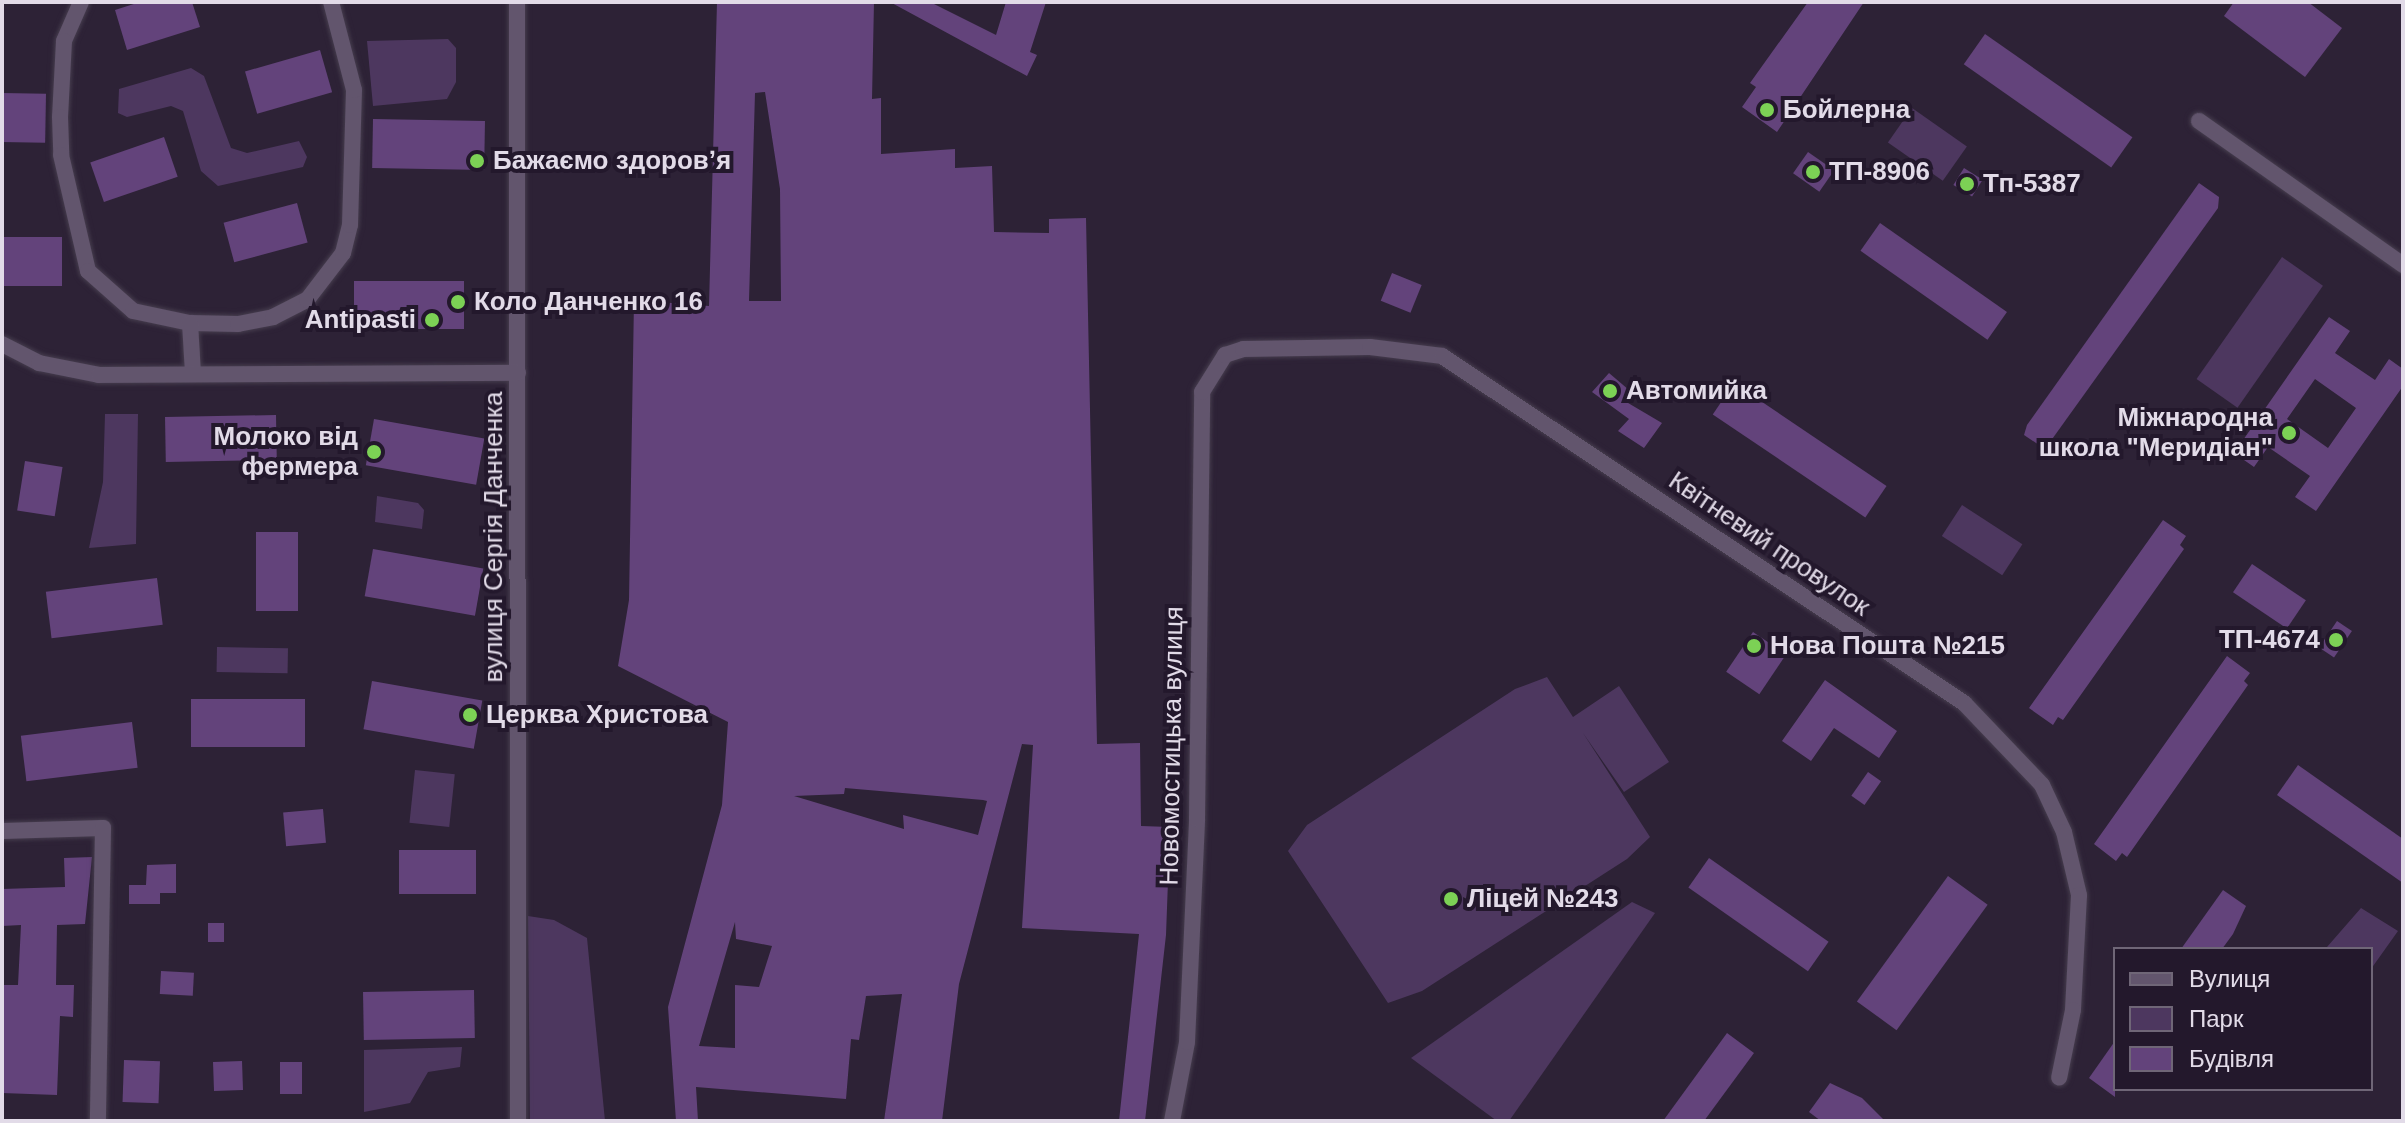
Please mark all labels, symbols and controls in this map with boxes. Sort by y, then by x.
place label: Бойлерна [1783,94,1910,126]
marker: Бойлерна [1758,101,1776,119]
place label: Бажаємо здоровʼя [493,145,731,177]
marker: Бажаємо здоровʼя [468,152,486,170]
place label: ТП-8906 [1829,156,1930,188]
marker: ТП-8906 [1804,163,1822,181]
place label: Тп-5387 [1983,168,2081,200]
marker: Тп-5387 [1958,175,1976,193]
place label: Коло Данченко 16 [474,286,703,318]
marker: Коло Данченко 16 [449,293,467,311]
place label: Antipasti [305,304,416,336]
marker: Antipasti [423,311,441,329]
place label: Автомийка [1626,375,1767,407]
marker: Автомийка [1601,382,1619,400]
street label: вулиця Сергія Данченка [478,391,510,683]
place label: Міжнародна школа "Меридіан" [2039,402,2273,464]
place label: Молоко від фермера [214,421,358,482]
marker: Міжнародна школа "Меридіан" [2280,424,2298,442]
marker: Молоко від фермера [365,443,383,461]
street label: Квітневий провулок [1663,465,1875,623]
street label: Новомостицька вулиця [1154,606,1190,886]
place label: ТП-4674 [2219,624,2320,656]
place label: Нова Пошта №215 [1770,630,2005,662]
marker: ТП-4674 [2327,631,2345,649]
marker: Нова Пошта №215 [1745,637,1763,655]
place label: Церква Христова [486,699,708,731]
marker: Церква Христова [461,706,479,724]
place label: Ліцей №243 [1467,883,1618,915]
marker: Ліцей №243 [1442,890,1460,908]
legend [2113,947,2373,1091]
text: Вулиця [2189,965,2270,992]
text: Парк [2189,1005,2243,1032]
text: Будівля [2189,1045,2274,1072]

